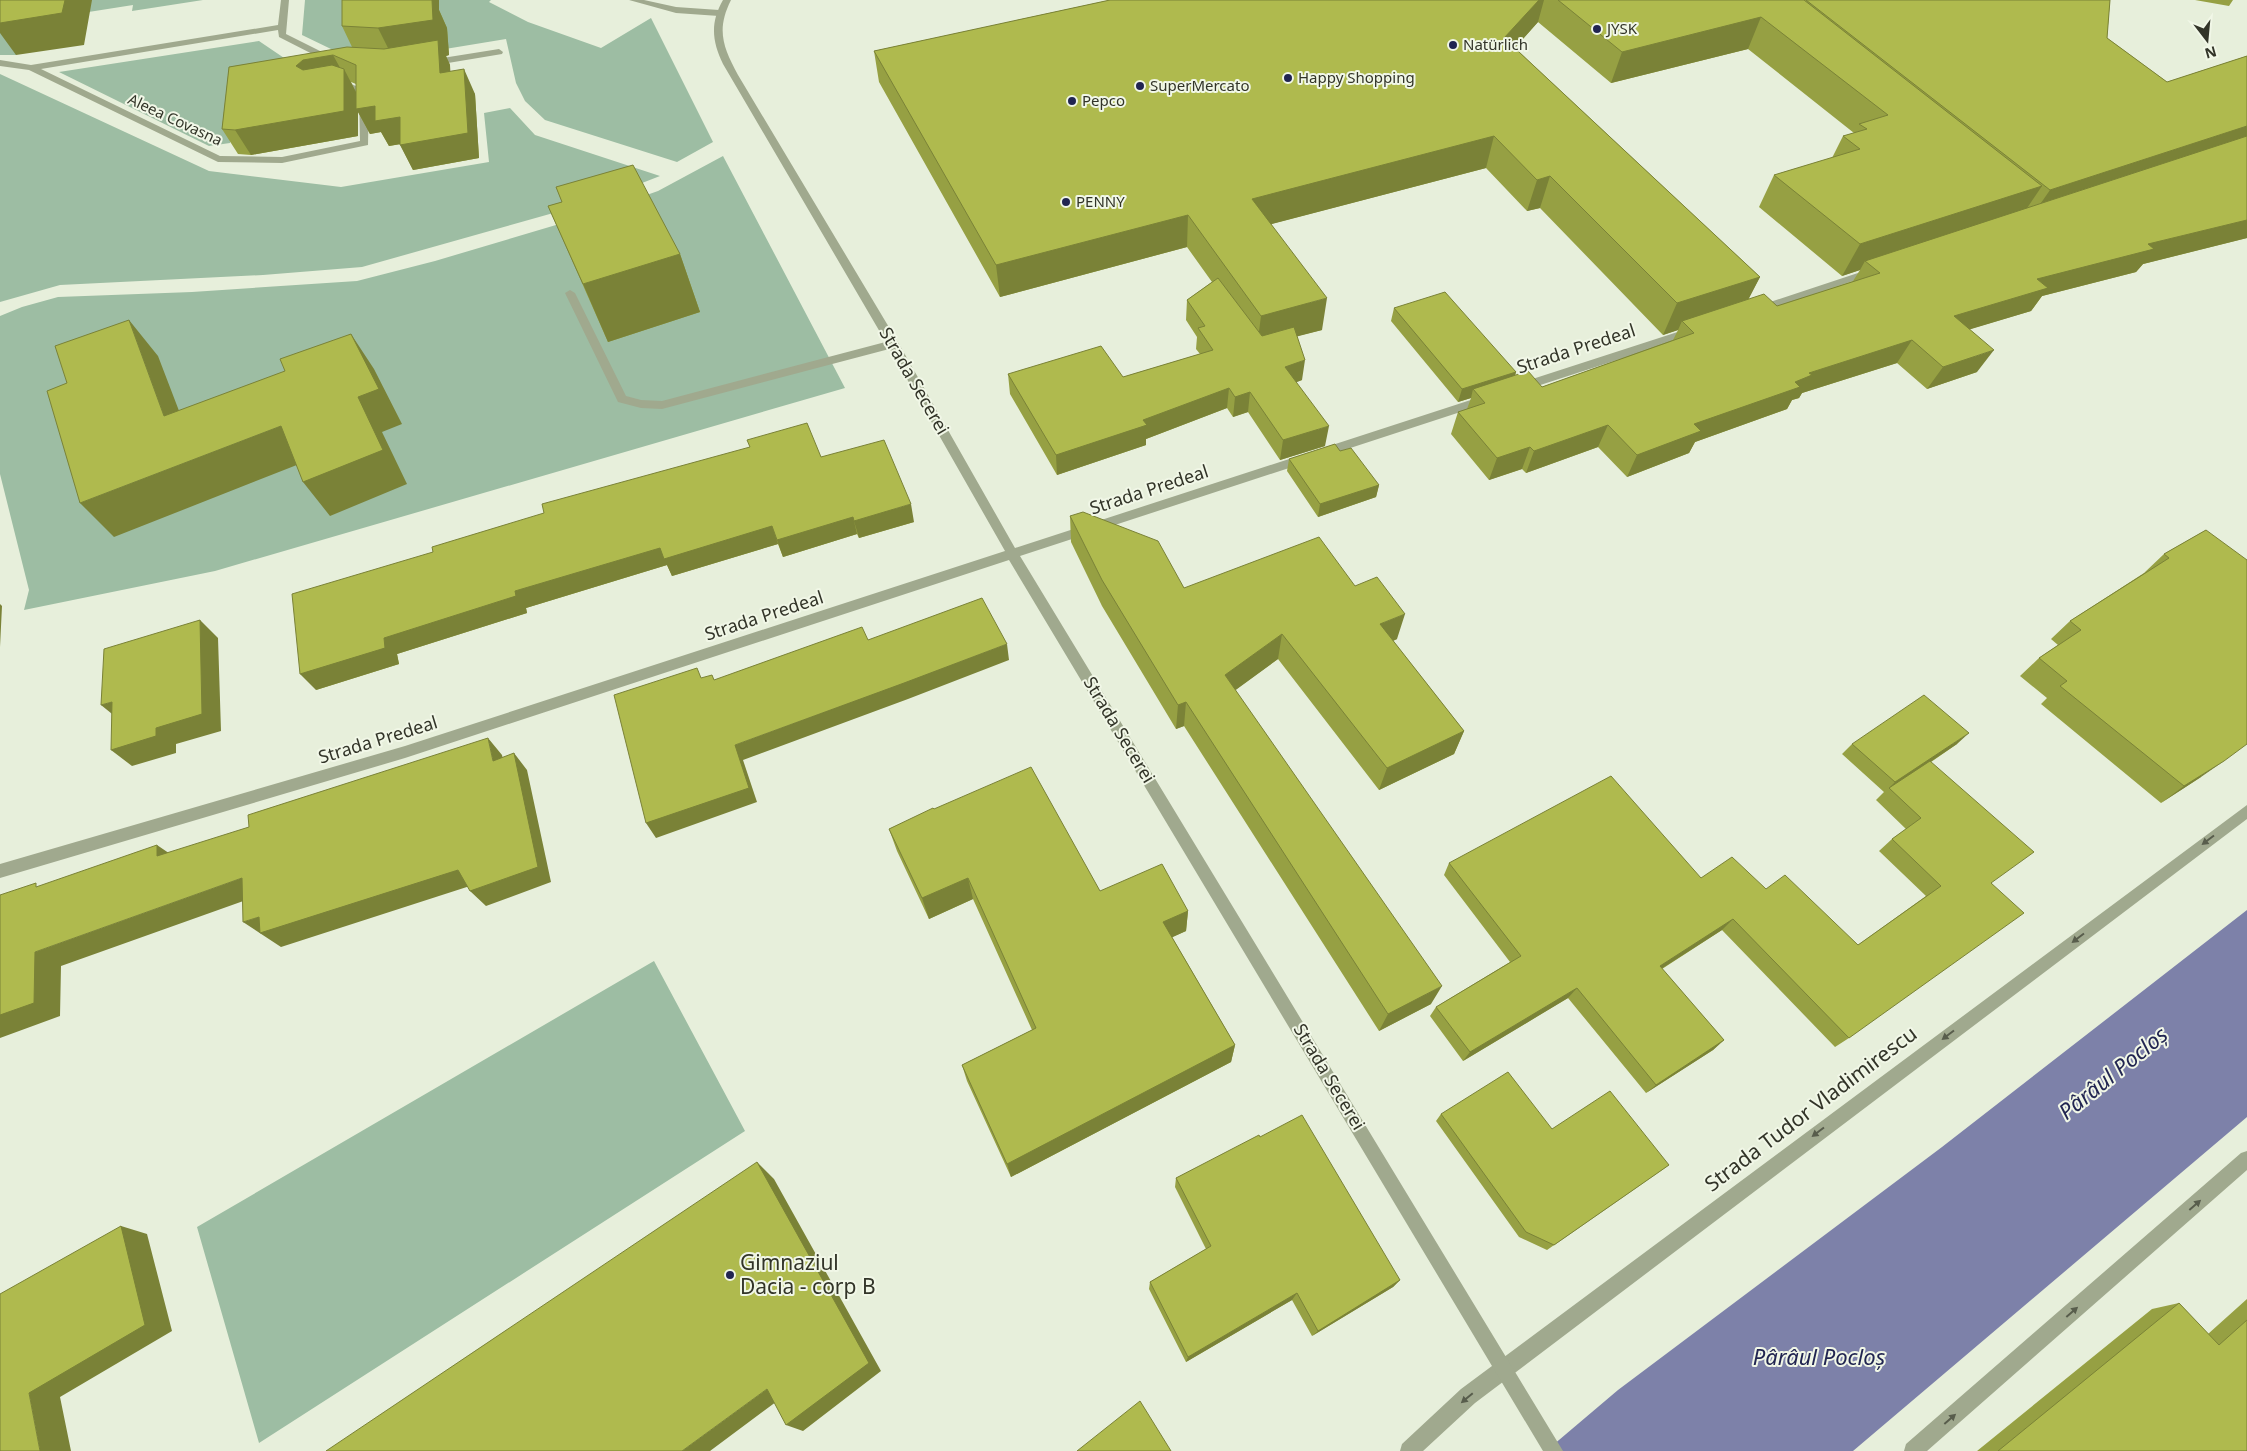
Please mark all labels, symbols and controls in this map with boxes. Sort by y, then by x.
north arrow [2182,15,2232,65]
place label: JYSK [1605,18,1638,38]
marker: JYSK [1591,23,1603,35]
place label: Natürlich [1463,34,1528,54]
marker: Natürlich [1447,39,1459,51]
text: N [2203,42,2219,64]
place label: Happy Shopping [1298,67,1415,87]
marker: Happy Shopping [1282,72,1294,84]
place label: SuperMercato [1150,75,1249,95]
marker: SuperMercato [1134,80,1146,92]
street label: Aleea Covasna [125,89,226,150]
place label: Pepco [1082,90,1125,110]
marker: Pepco [1066,95,1078,107]
place label: PENNY [1076,191,1125,211]
marker: PENNY [1060,196,1072,208]
street label: Strada Predeal [1513,318,1638,379]
street label: Strada Secerei [874,322,955,439]
street label: Strada Predeal [1086,459,1211,520]
street label: Strada Predeal [701,585,826,646]
street label: Strada Secerei [1079,672,1161,787]
street label: Strada Predeal [315,710,440,769]
one-way arrow [2202,835,2215,846]
one-way arrow [2072,932,2085,943]
street label: Strada Secerei [1289,1019,1371,1134]
street label: Strada Tudor Vladimirescu [1699,1019,1922,1197]
water label: Pârâul Pocloș [2052,1019,2174,1126]
one-way arrow [1941,1030,1955,1040]
one-way arrow [1812,1127,1825,1138]
one-way arrow [2188,1199,2200,1211]
place label: Gimnaziul Dacia - corp B [740,1248,876,1300]
marker: Gimnaziul Dacia - corp B [724,1269,736,1281]
one-way arrow [2066,1306,2078,1318]
water label: Pârâul Pocloș [1753,1341,1886,1371]
one-way arrow [1460,1392,1473,1403]
one-way arrow [1944,1414,1956,1425]

